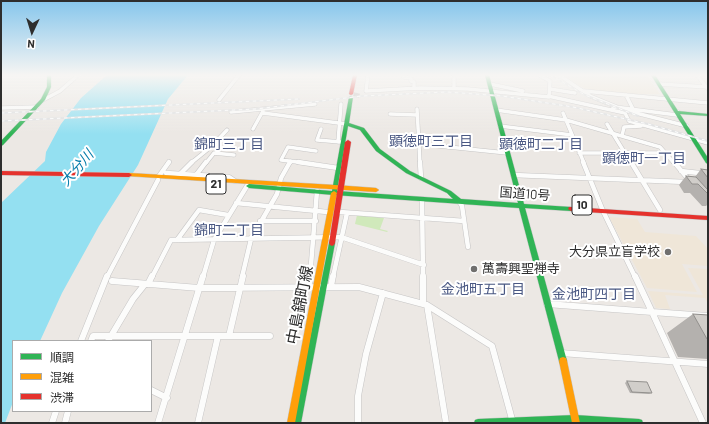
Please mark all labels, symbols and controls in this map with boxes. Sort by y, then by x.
north arrow [12,12,52,52]
text: N [27,38,35,51]
district label: 顕徳町三丁目 [389,133,473,149]
district label: 錦町三丁目 [194,136,264,152]
district label: 顕徳町二丁目 [499,136,583,152]
water label: 大分川 [57,147,97,189]
district label: 顕徳町一丁目 [602,150,686,166]
road number: 21 [206,174,226,194]
street label: 国道10号 [499,184,551,204]
road number: 10 [572,195,592,215]
district label: 錦町二丁目 [194,222,264,238]
place label: 大分県立盲学校 [569,244,660,260]
marker: 大分県立盲学校 [663,247,673,257]
place label: 萬壽興聖禅寺 [482,261,560,277]
street label: 中島錦町線 [283,264,317,346]
marker: 萬壽興聖禅寺 [469,264,479,274]
district label: 金池町五丁目 [441,281,525,297]
district label: 金池町四丁目 [552,286,636,302]
legend [12,340,152,412]
text: 順調 [50,350,74,364]
text: 混雑 [50,370,74,384]
text: 渋滞 [50,390,74,404]

